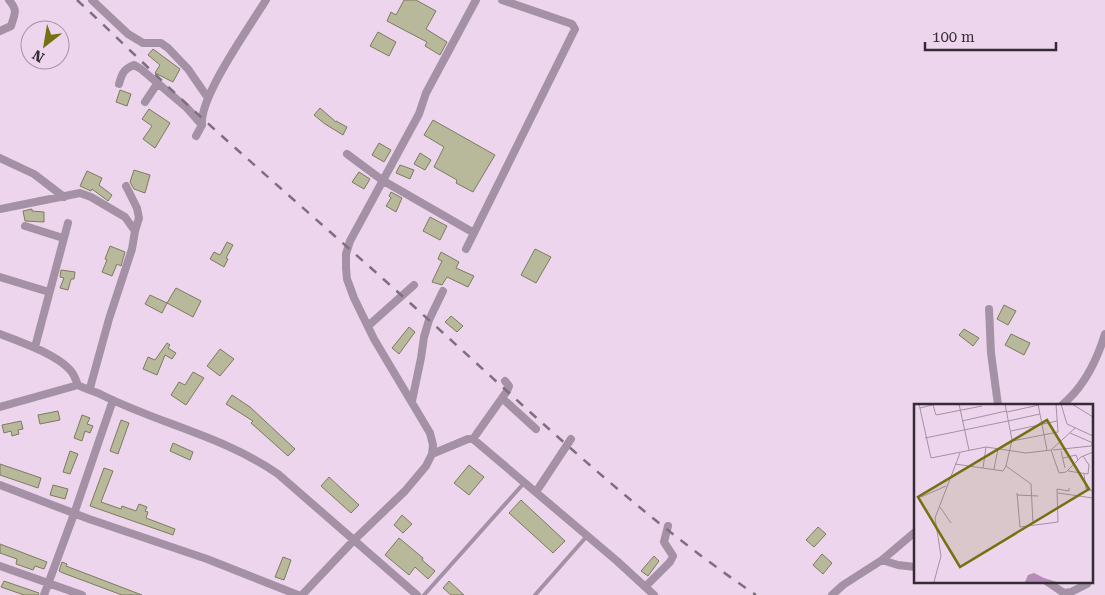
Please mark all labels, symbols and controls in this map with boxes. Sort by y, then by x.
north arrow [20,20,70,70]
scale bar [925,20,1056,52]
text: 100 m [932,28,975,46]
text: N [29,46,47,66]
inset map [914,404,1092,582]

